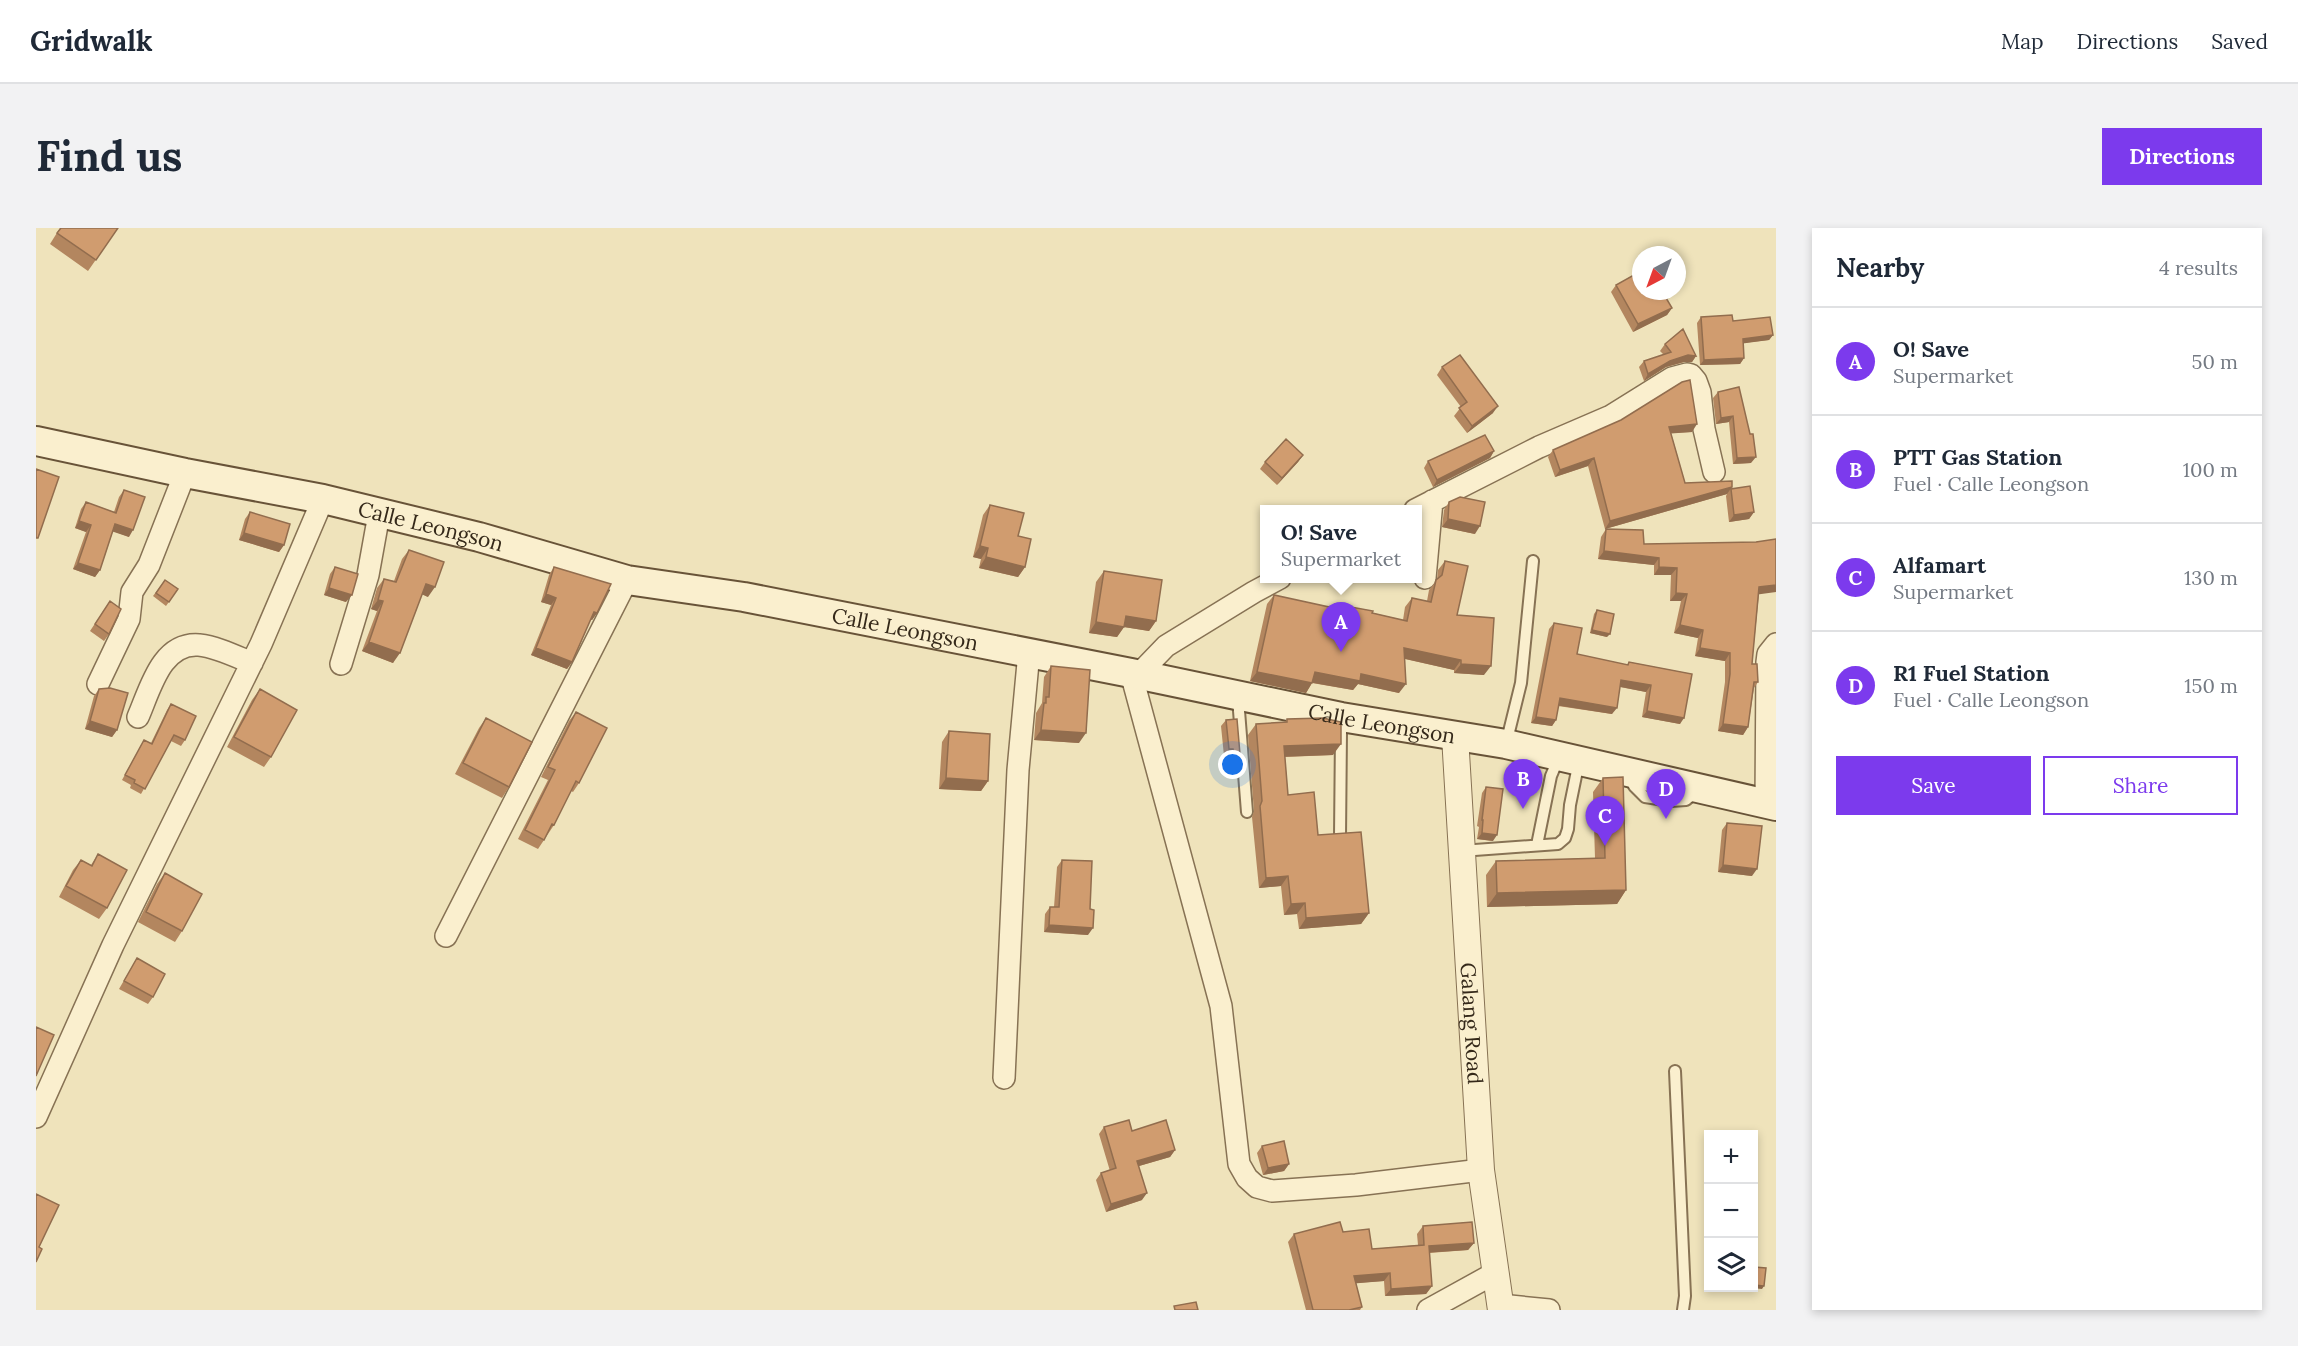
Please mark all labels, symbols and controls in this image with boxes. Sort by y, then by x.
text: Gridwalk [30,23,153,59]
text: Map [2001,28,2044,55]
text: Directions [2077,28,2178,55]
text: Saved [2211,28,2268,55]
button: Directions [2102,128,2262,185]
text: Find us [36,129,182,183]
north arrow [1632,246,1686,300]
text: Nearby [1836,251,1924,284]
text: 4 results [2159,255,2238,280]
text: O! Save [1893,335,1969,363]
text: A [1849,349,1862,374]
text: 50 m [2192,349,2238,374]
text: Supermarket [1893,363,2013,388]
text: PTT Gas Station [1893,443,2062,471]
text: B [1849,457,1862,482]
text: 100 m [2183,457,2238,482]
text: Fuel · Calle Leongson [1893,471,2089,496]
street label: Calle Leongson [356,495,507,557]
popup [1260,505,1422,583]
text: O! Save [1281,518,1357,546]
text: Supermarket [1281,546,1401,571]
text: Alfamart [1893,551,1986,579]
text: C [1849,565,1862,590]
text: 130 m [2184,565,2238,590]
text: Supermarket [1893,579,2013,604]
street label: Calle Leongson [830,601,981,656]
pin: A [1322,602,1360,652]
text: R1 Fuel Station [1893,659,2050,687]
text: D [1848,673,1863,698]
text: 150 m [2184,673,2238,698]
text: Fuel · Calle Leongson [1893,687,2089,712]
street label: Calle Leongson [1306,697,1458,749]
your location [1218,750,1247,779]
button: Save [1836,756,2031,815]
button: Share [2043,756,2238,815]
pin: B [1504,760,1542,809]
pin: D [1646,770,1686,819]
pin: C [1586,796,1624,846]
street label: Galang Road [1455,962,1489,1085]
map controls [1704,1130,1758,1292]
button: + [1704,1130,1758,1184]
button: − [1704,1184,1758,1238]
button: layers [1704,1238,1758,1292]

